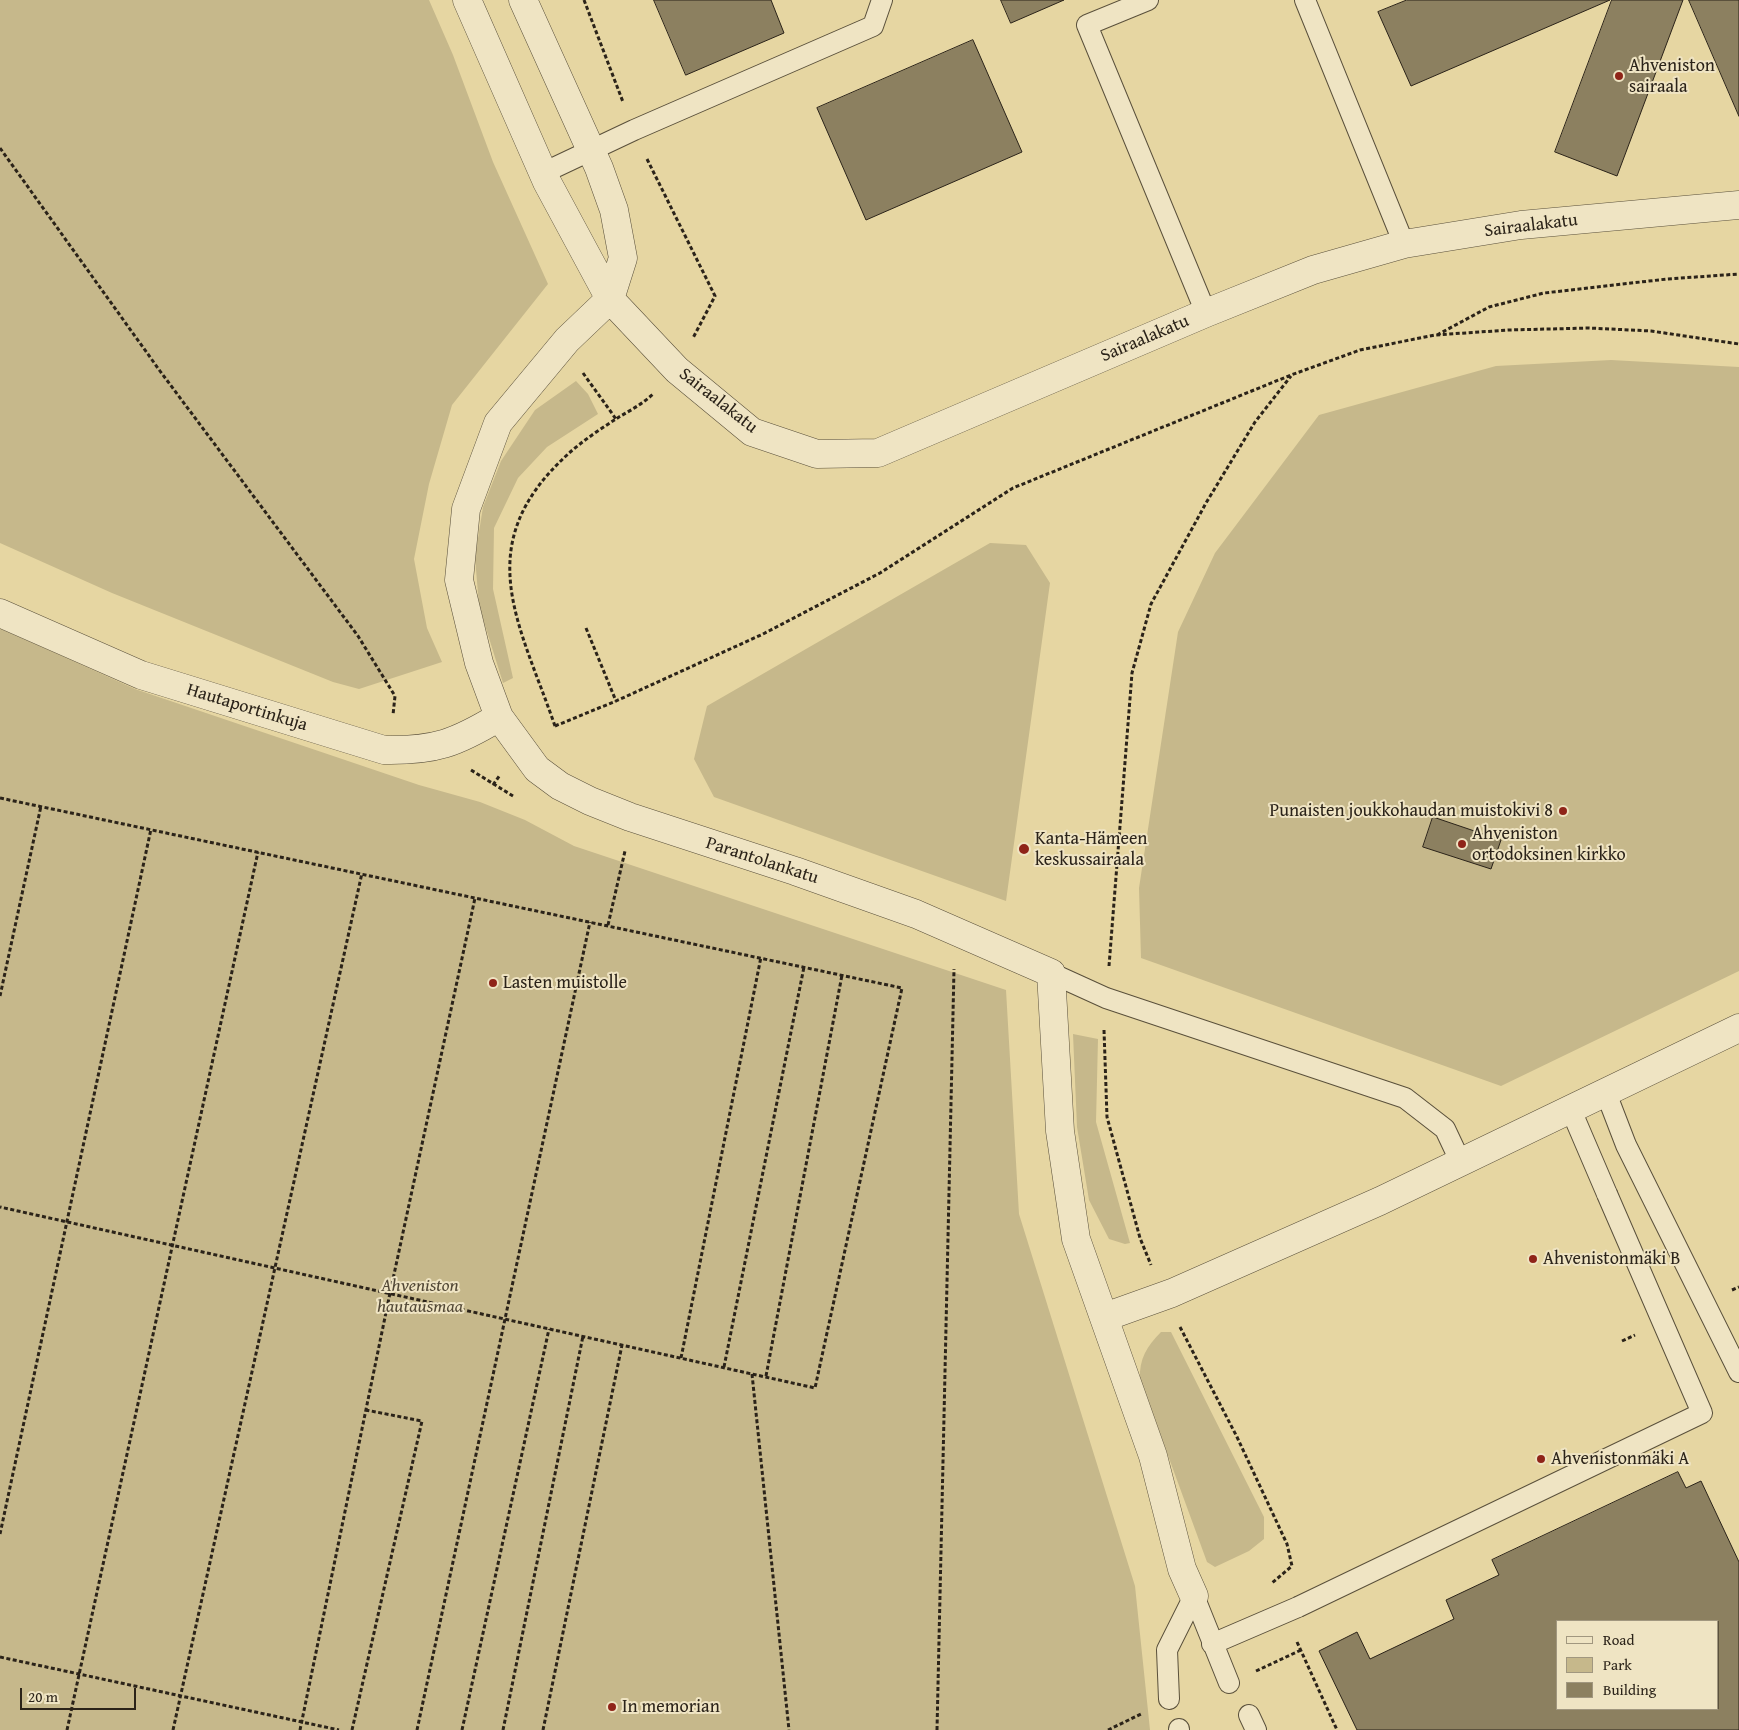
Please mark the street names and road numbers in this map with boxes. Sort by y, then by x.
street label: Sairaalakatu [1483,210,1579,242]
street label: Sairaalakatu [1098,311,1192,367]
street label: Sairaalakatu [674,364,762,438]
street label: Hautaportinkuja [184,679,310,737]
street label: Parantolankatu [703,833,821,889]

